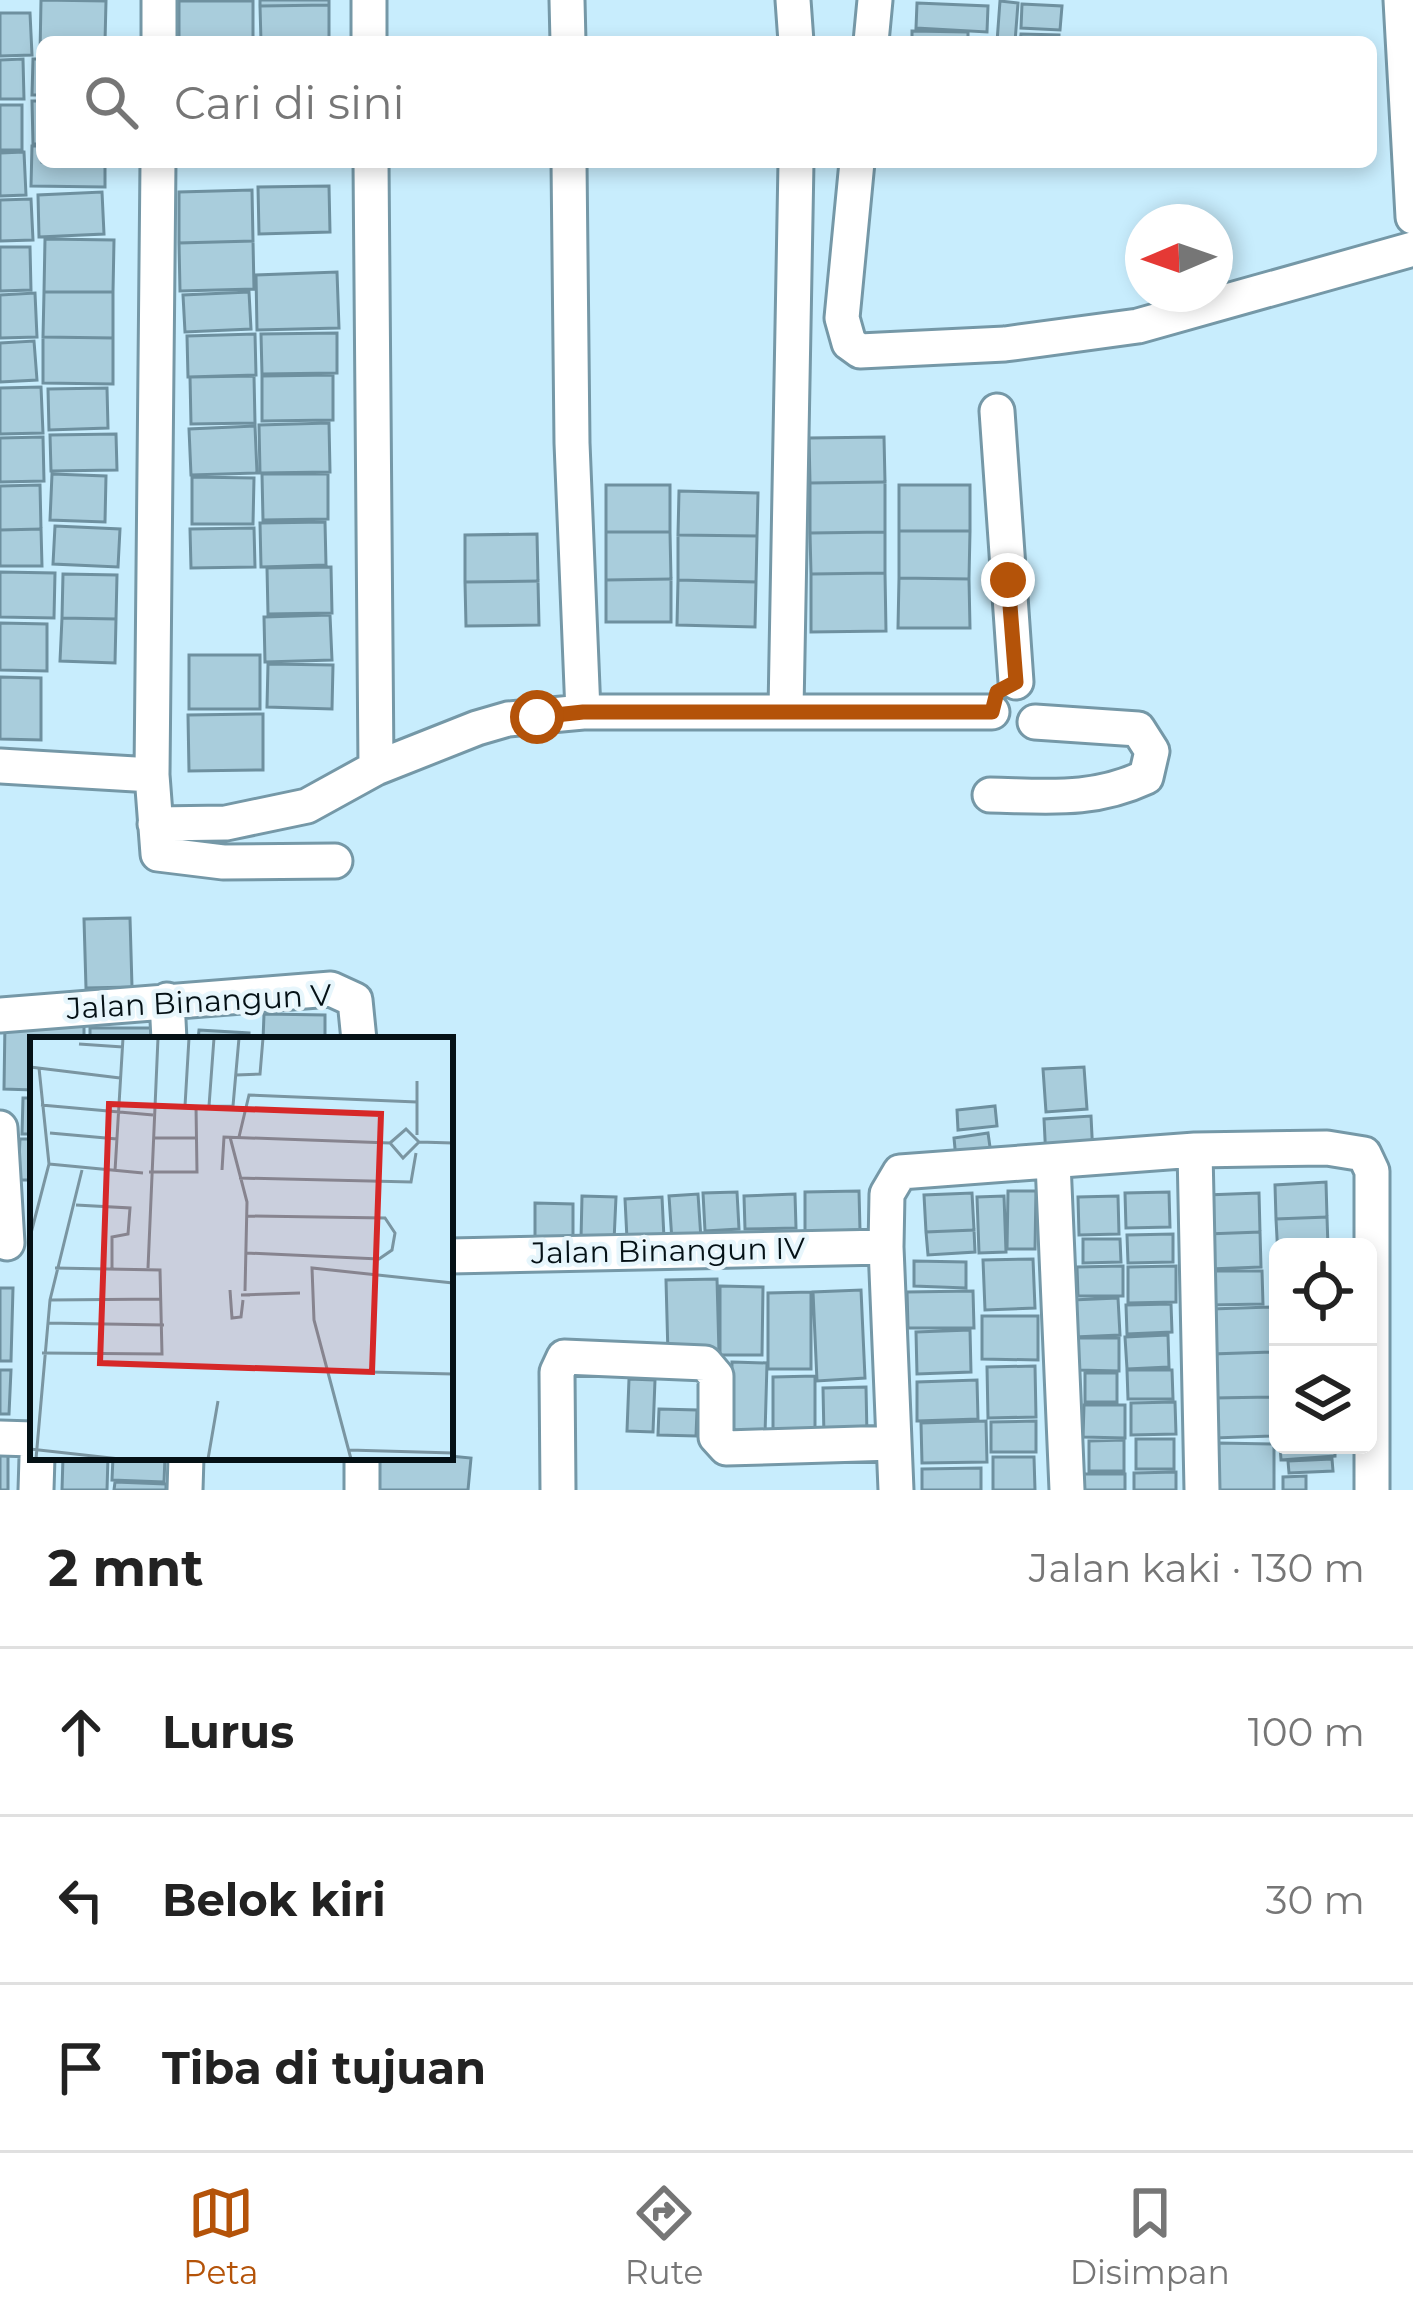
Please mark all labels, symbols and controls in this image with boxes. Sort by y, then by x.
search box [36,36,1377,168]
icon: search [78,69,144,135]
text: Cari di sini [174,75,405,130]
north arrow [1125,204,1233,312]
route end [981,553,1035,607]
route start [510,690,564,744]
street label: Jalan Binangun V [64,976,333,1027]
inset map [30,1037,453,1460]
street label: Jalan Binangun IV [530,1230,805,1271]
map controls [1269,1238,1377,1454]
button: locate [1269,1238,1377,1346]
button: layers [1269,1346,1377,1454]
text: 2 mnt [48,1537,203,1599]
text: Jalan kaki · 130 m [1029,1544,1365,1592]
icon: ahead [48,1699,114,1765]
text: Lurus [162,1704,294,1759]
text: 100 m [1248,1708,1365,1756]
icon: left [48,1867,114,1933]
text: Belok kiri [162,1872,386,1927]
text: 30 m [1266,1876,1365,1924]
icon: arrive [48,2035,114,2101]
text: Tiba di tujuan [162,2040,486,2095]
tab: Peta [183,2180,259,2292]
tab: Rute [625,2180,704,2292]
tab: Disimpan [1070,2180,1230,2292]

